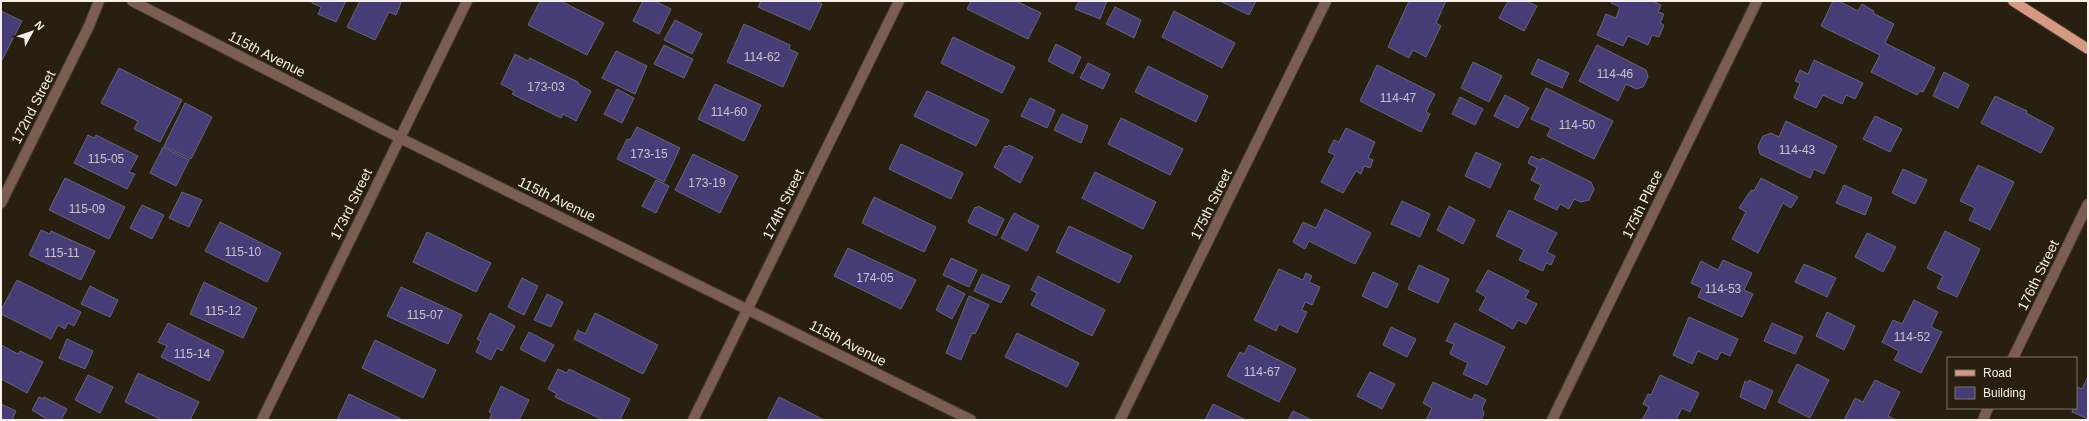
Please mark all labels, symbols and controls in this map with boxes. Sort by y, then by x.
north arrow [12,12,52,52]
text: N [33,19,47,33]
street label: 115th Avenue [226,28,308,80]
house number: 114-62 [744,50,781,64]
house number: 114-46 [1597,67,1634,81]
street label: 172nd Street [8,68,58,146]
house number: 173-03 [527,80,565,94]
house number: 114-47 [1380,91,1417,105]
house number: 114-60 [711,105,748,119]
house number: 114-50 [1559,118,1596,132]
house number: 114-43 [1779,143,1816,157]
house number: 173-15 [630,147,668,161]
house number: 115-05 [88,152,125,166]
street label: 173rd Street [327,166,375,242]
street label: 174th Street [759,166,807,242]
street label: 175th Street [1187,166,1235,242]
street label: 175th Place [1619,167,1665,241]
street label: 115th Avenue [516,173,599,225]
house number: 173-19 [688,176,726,190]
house number: 115-09 [69,202,106,216]
street label: 176th Street [2014,237,2062,313]
house number: 115-10 [225,245,262,259]
house number: 115-11 [44,246,80,260]
house number: 174-05 [856,271,894,285]
house number: 114-53 [1705,282,1742,296]
house number: 115-12 [205,304,242,318]
house number: 115-07 [407,308,444,322]
street label: 115th Avenue [807,317,889,369]
house number: 114-52 [1894,330,1931,344]
house number: 115-14 [174,347,211,361]
legend [1947,357,2077,409]
house number: 114-67 [1244,365,1281,379]
text: Road [1983,366,2012,380]
text: Building [1983,386,2026,400]

